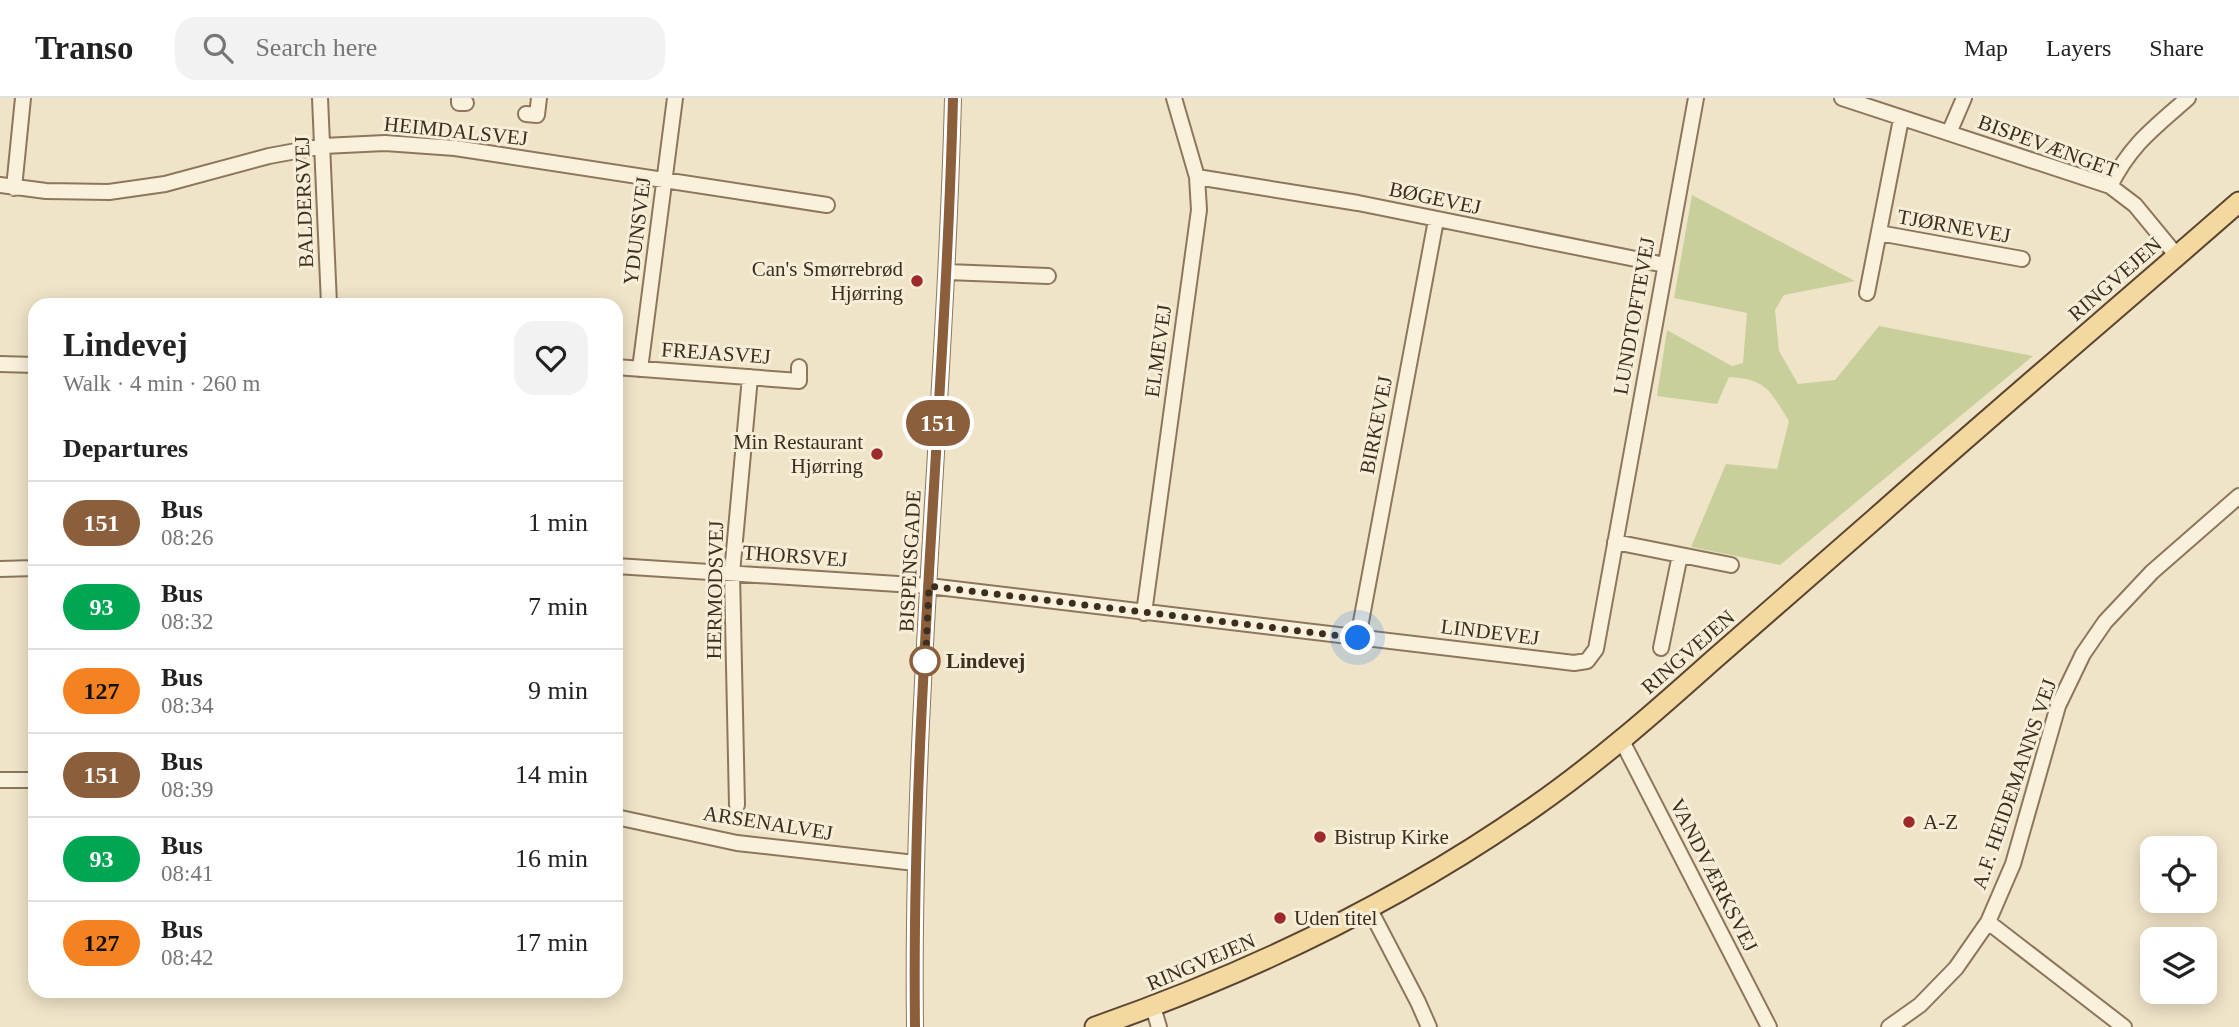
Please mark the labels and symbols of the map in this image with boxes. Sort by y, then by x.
street label: BISPEVÆNGET [1975,110,2121,182]
street label: HEIMDALSVEJ [383,112,529,150]
street label: BALDERSVEJ [290,136,318,268]
street label: YDUNSVEJ [618,176,656,286]
street label: BØGEVEJ [1387,177,1483,219]
street label: TJØRNEVEJ [1896,204,2012,248]
street label: RINGVEJEN [2064,232,2166,326]
street label: LUNDTOFTEVEJ [1608,235,1660,397]
place label: Can's Smørrebrød Hjørring [752,257,903,305]
marker: Can's Smørrebrød Hjørring [909,273,925,289]
street label: ELMEVEJ [1140,303,1176,399]
street label: FREJASVEJ [660,337,772,369]
street label: BIRKEVEJ [1355,374,1397,476]
line badge: 151 [898,400,978,446]
place label: Min Restaurant Hjørring [733,430,863,478]
marker: Min Restaurant Hjørring [869,446,885,462]
street label: BISPENSGADE [894,489,926,633]
street label: HERMODSVEJ [702,520,728,660]
street label: THORSVEJ [742,540,848,572]
street label: RINGVEJEN [1637,605,1739,699]
street label: LINDEVEJ [1439,614,1541,650]
your location [1340,620,1375,655]
marker: Lindevej [910,646,940,676]
place label: Lindevej [946,649,1025,673]
street label: A.F. HEIDEMANNS VEJ [1967,676,2061,892]
street label: VANDVÆRKSVEJ [1665,794,1763,956]
street label: ARSENALVEJ [701,801,835,845]
place label: A-Z [1923,810,1958,834]
marker: A-Z [1901,814,1917,830]
place label: Bistrup Kirke [1334,825,1449,849]
marker: Bistrup Kirke [1312,829,1328,845]
place label: Uden titel [1294,906,1378,930]
marker: Uden titel [1272,910,1288,926]
street label: RINGVEJEN [1143,928,1259,996]

